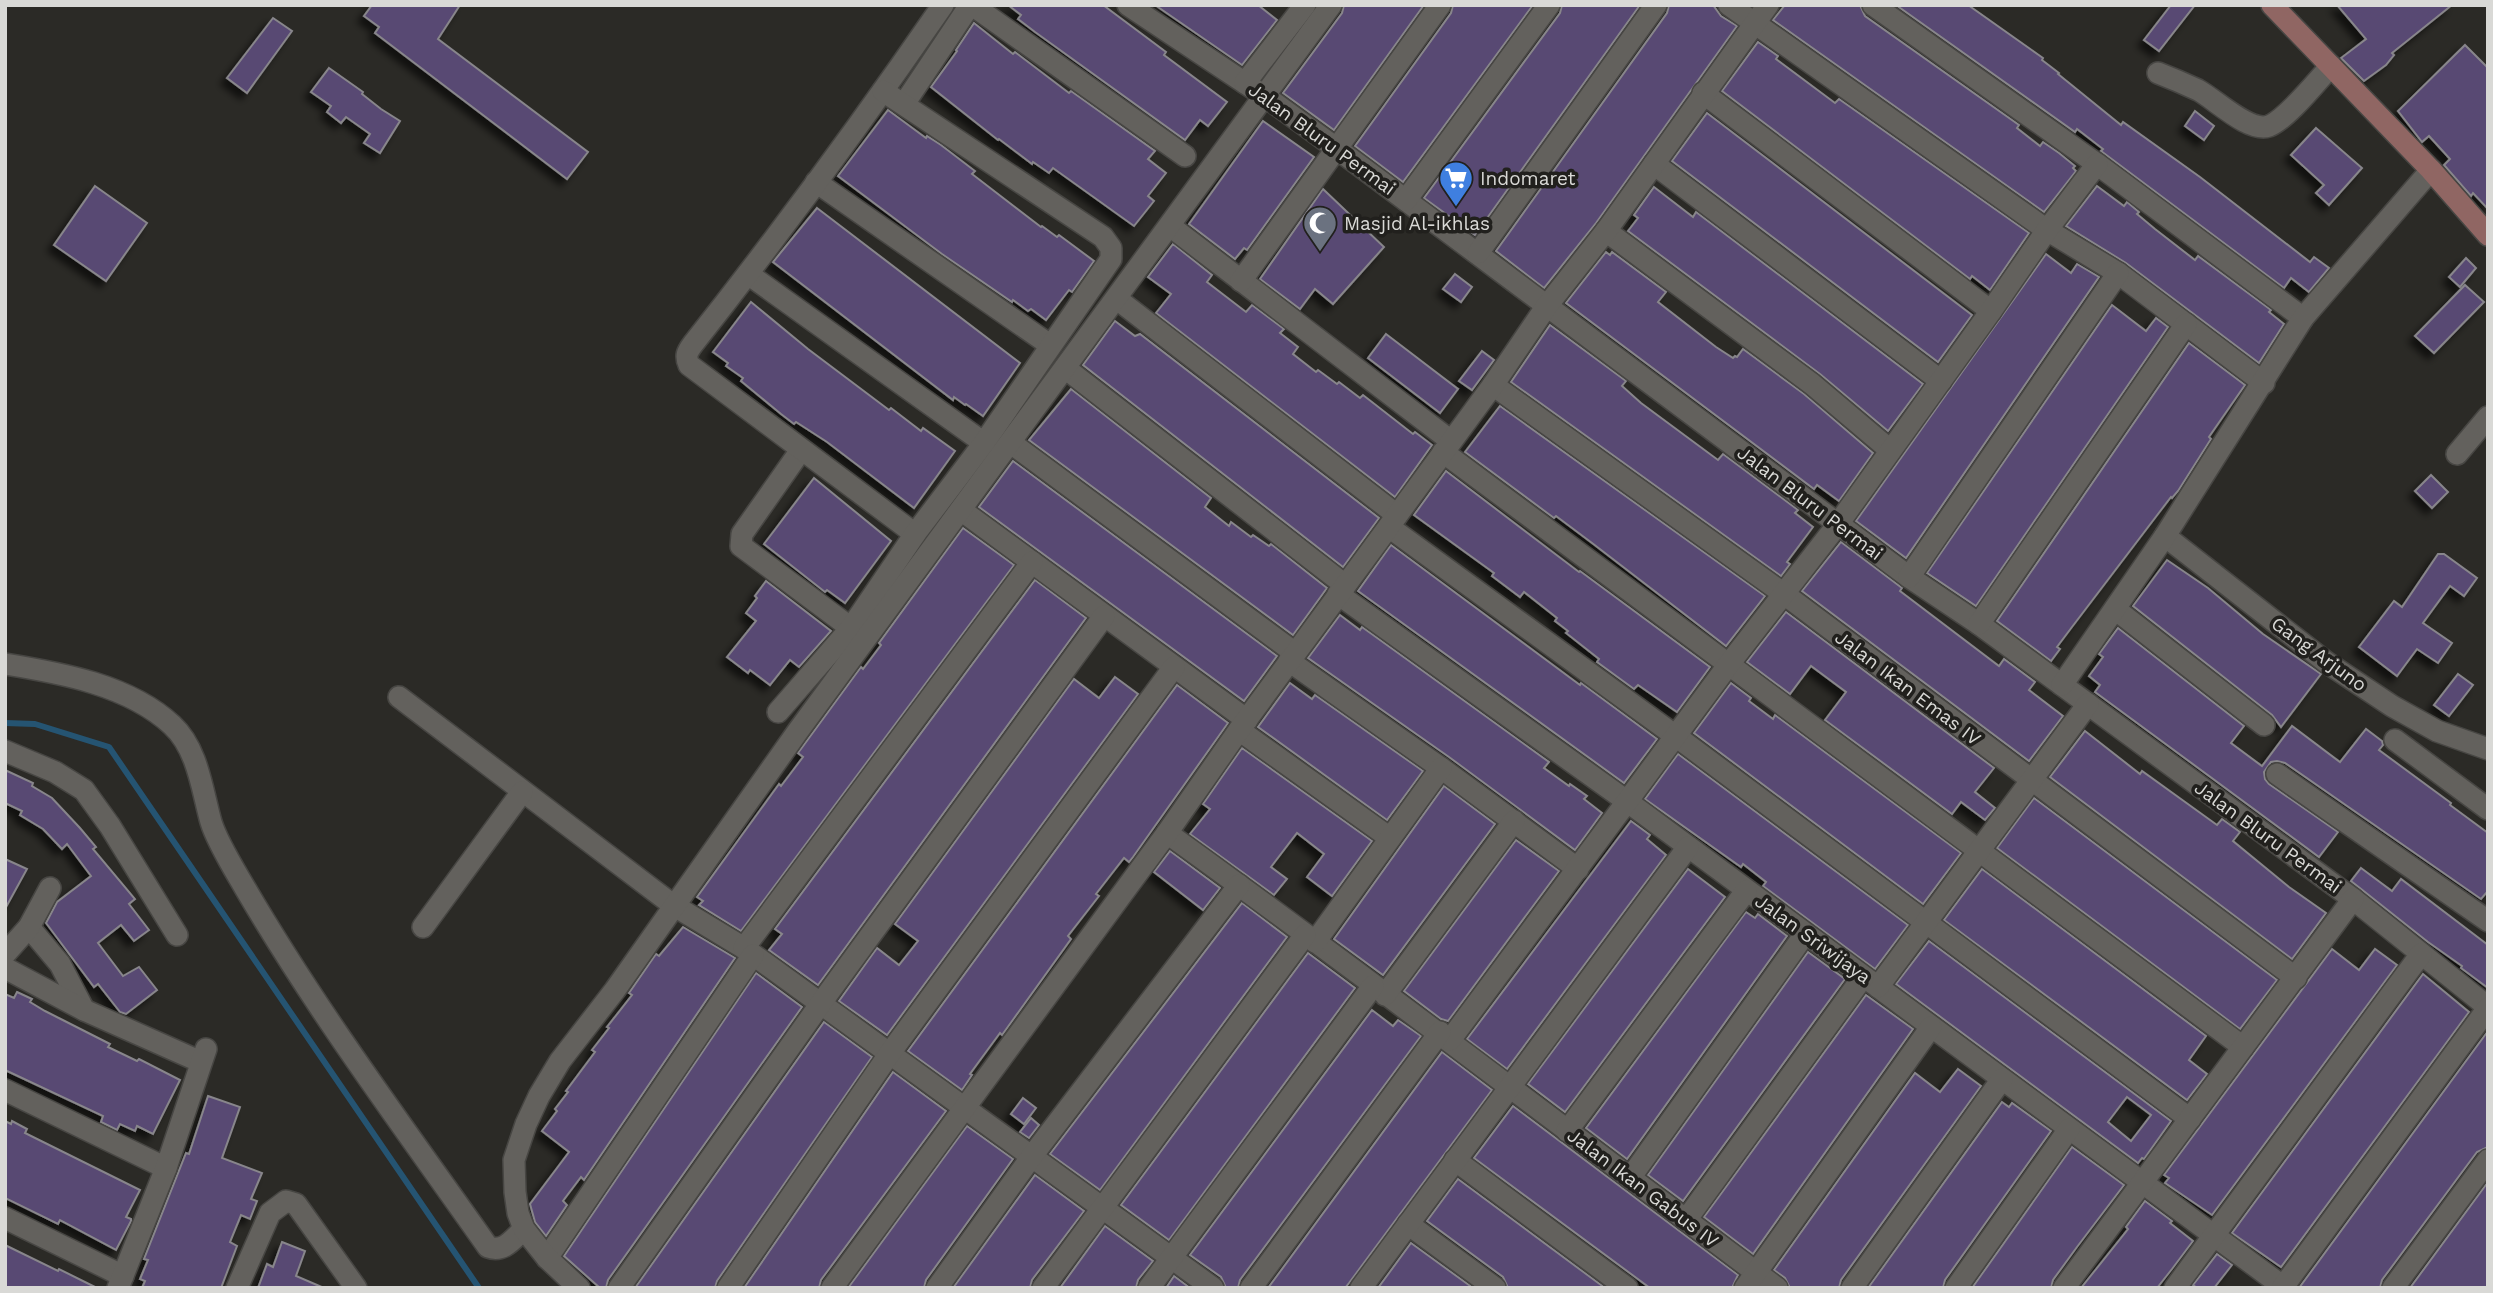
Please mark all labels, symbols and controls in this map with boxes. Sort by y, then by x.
street label: Jalan Bluru Permai [1244,78,1400,200]
supermarket icon: Indomaret [1437,159,1475,208]
place label: Indomaret [1480,167,1576,190]
mosque icon: Masjid Al-ikhlas [1301,204,1339,253]
place label: Masjid Al-ikhlas [1344,212,1490,235]
street label: Jalan Bluru Permai [1733,441,1887,565]
street label: Gang Arjuno [2267,612,2371,696]
street label: Jalan Ikan Emas IV [1831,626,1985,750]
street label: Jalan Bluru Permai [2190,776,2346,898]
street label: Jalan Sriwijaya [1751,889,1876,989]
street label: Jalan Ikan Gabus IV [1563,1124,1723,1252]

